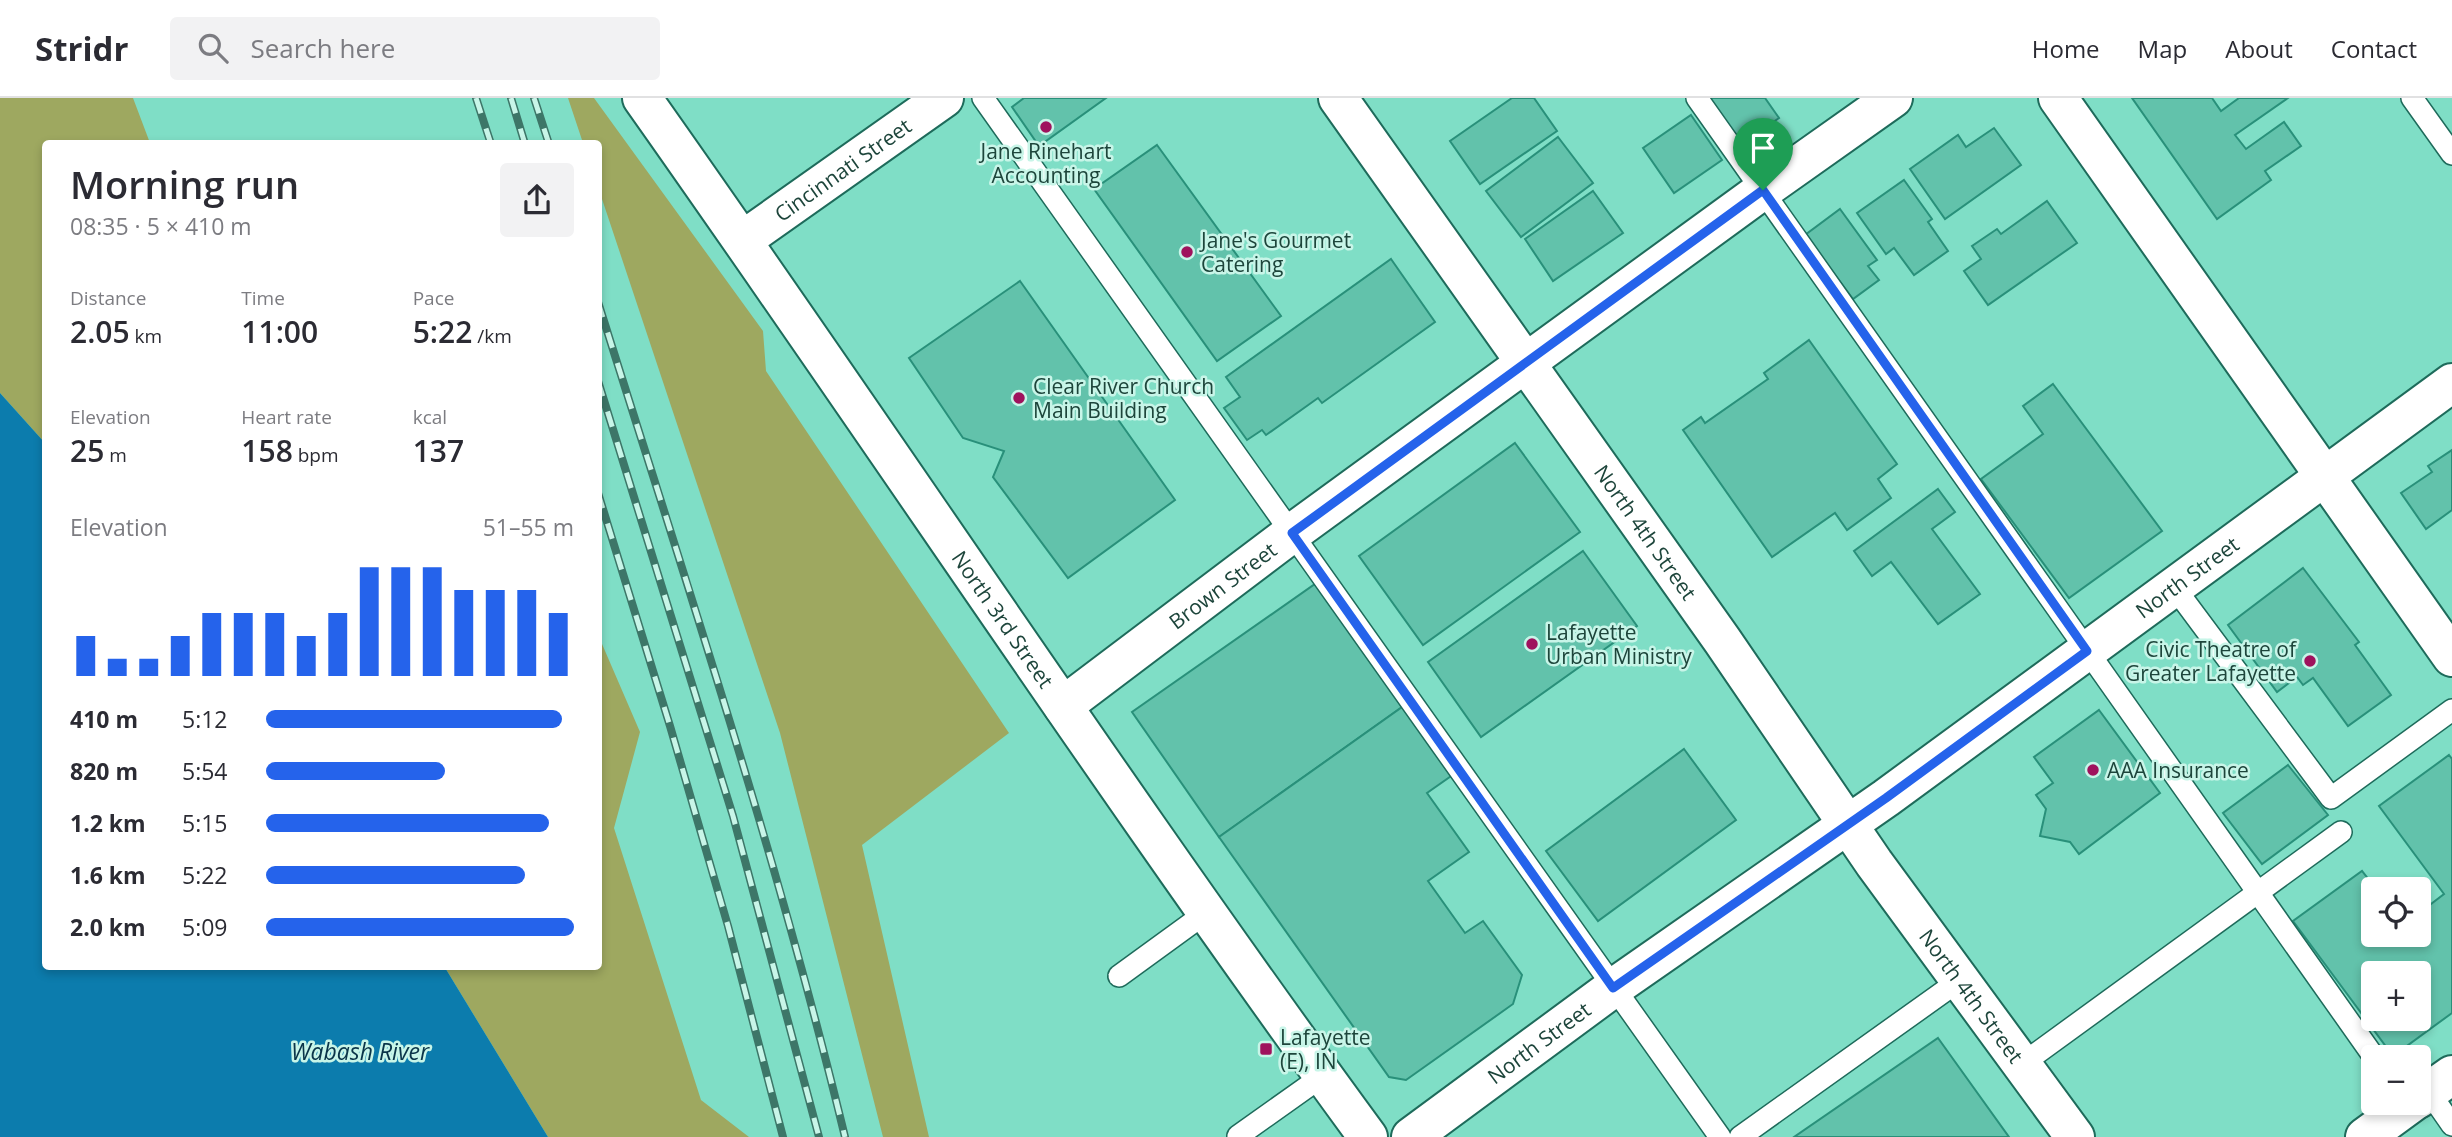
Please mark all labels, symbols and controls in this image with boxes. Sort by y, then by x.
search box [170,17,660,80]
text: Stridr [35,26,128,71]
icon: search [194,29,232,67]
text: Search here [250,30,395,66]
text: Home [2032,32,2100,65]
text: Map [2138,32,2187,65]
text: About [2225,32,2293,65]
text: Contact [2331,32,2417,65]
street label: Cincinnati Street [769,112,917,228]
pin [1733,118,1793,190]
marker: Jane Rinehart Accounting [1038,119,1054,135]
icon: arrive [1744,129,1782,167]
place label: Jane Rinehart Accounting [979,137,1111,189]
text: Morning run [70,158,299,210]
button: share [500,163,574,237]
text: 08:35 · 5 × 410 m [70,210,252,242]
place label: Jane's Gourmet Catering [1199,226,1351,278]
marker: Jane's Gourmet Catering [1179,244,1195,260]
text: Distance [70,285,146,311]
text: Time [241,285,285,311]
text: Pace [413,285,454,311]
text: 2.05 [70,311,130,352]
text: 11:00 [241,311,318,352]
text: 5:22 [413,311,472,352]
text: km [130,323,162,349]
text: /km [472,323,512,349]
place label: Clear River Church Main Building [1033,372,1214,424]
marker: Clear River Church Main Building [1011,390,1027,406]
text: Elevation [70,404,151,430]
text: Heart rate [241,404,332,430]
text: kcal [413,404,447,430]
text: 25 [70,430,104,471]
text: 158 [241,430,293,471]
text: 137 [413,430,464,471]
text: m [104,442,127,468]
text: bpm [293,442,339,468]
street label: North 4th Street [1588,459,1703,605]
text: Elevation [70,511,168,543]
text: 51–55 m [483,511,574,543]
street label: North Street [2130,530,2244,624]
street label: Brown Street [1163,536,1282,635]
street label: North 3rd Street [946,545,1060,693]
place label: Lafayette Urban Ministry [1546,618,1692,670]
place label: Civic Theatre of Greater Lafayette [2125,635,2298,687]
marker: Lafayette Urban Ministry [1524,636,1540,652]
marker: Civic Theatre of Greater Lafayette [2302,653,2318,669]
text: 410 m [70,703,138,735]
text: 5:12 [182,703,228,735]
text: 820 m [70,755,138,787]
text: 5:54 [182,755,228,787]
place label: AAA Insurance [2107,756,2249,784]
marker: AAA Insurance [2085,762,2101,778]
text: 1.2 km [70,807,146,839]
text: 5:15 [182,807,228,839]
text: 1.6 km [70,859,146,891]
text: 5:22 [182,859,228,891]
map controls [2361,877,2431,1115]
button: locate [2361,877,2431,947]
text: 2.0 km [70,911,146,943]
text: 5:09 [182,911,228,943]
street label: North 4th Street [1913,923,2030,1069]
button: + [2361,961,2431,1031]
street label: North Street [1482,995,1596,1090]
place label: Lafayette (E), IN [1280,1023,1370,1075]
water label: Wabash River [291,1035,430,1067]
marker: Lafayette (E), IN [1258,1041,1274,1057]
button: − [2361,1045,2431,1115]

